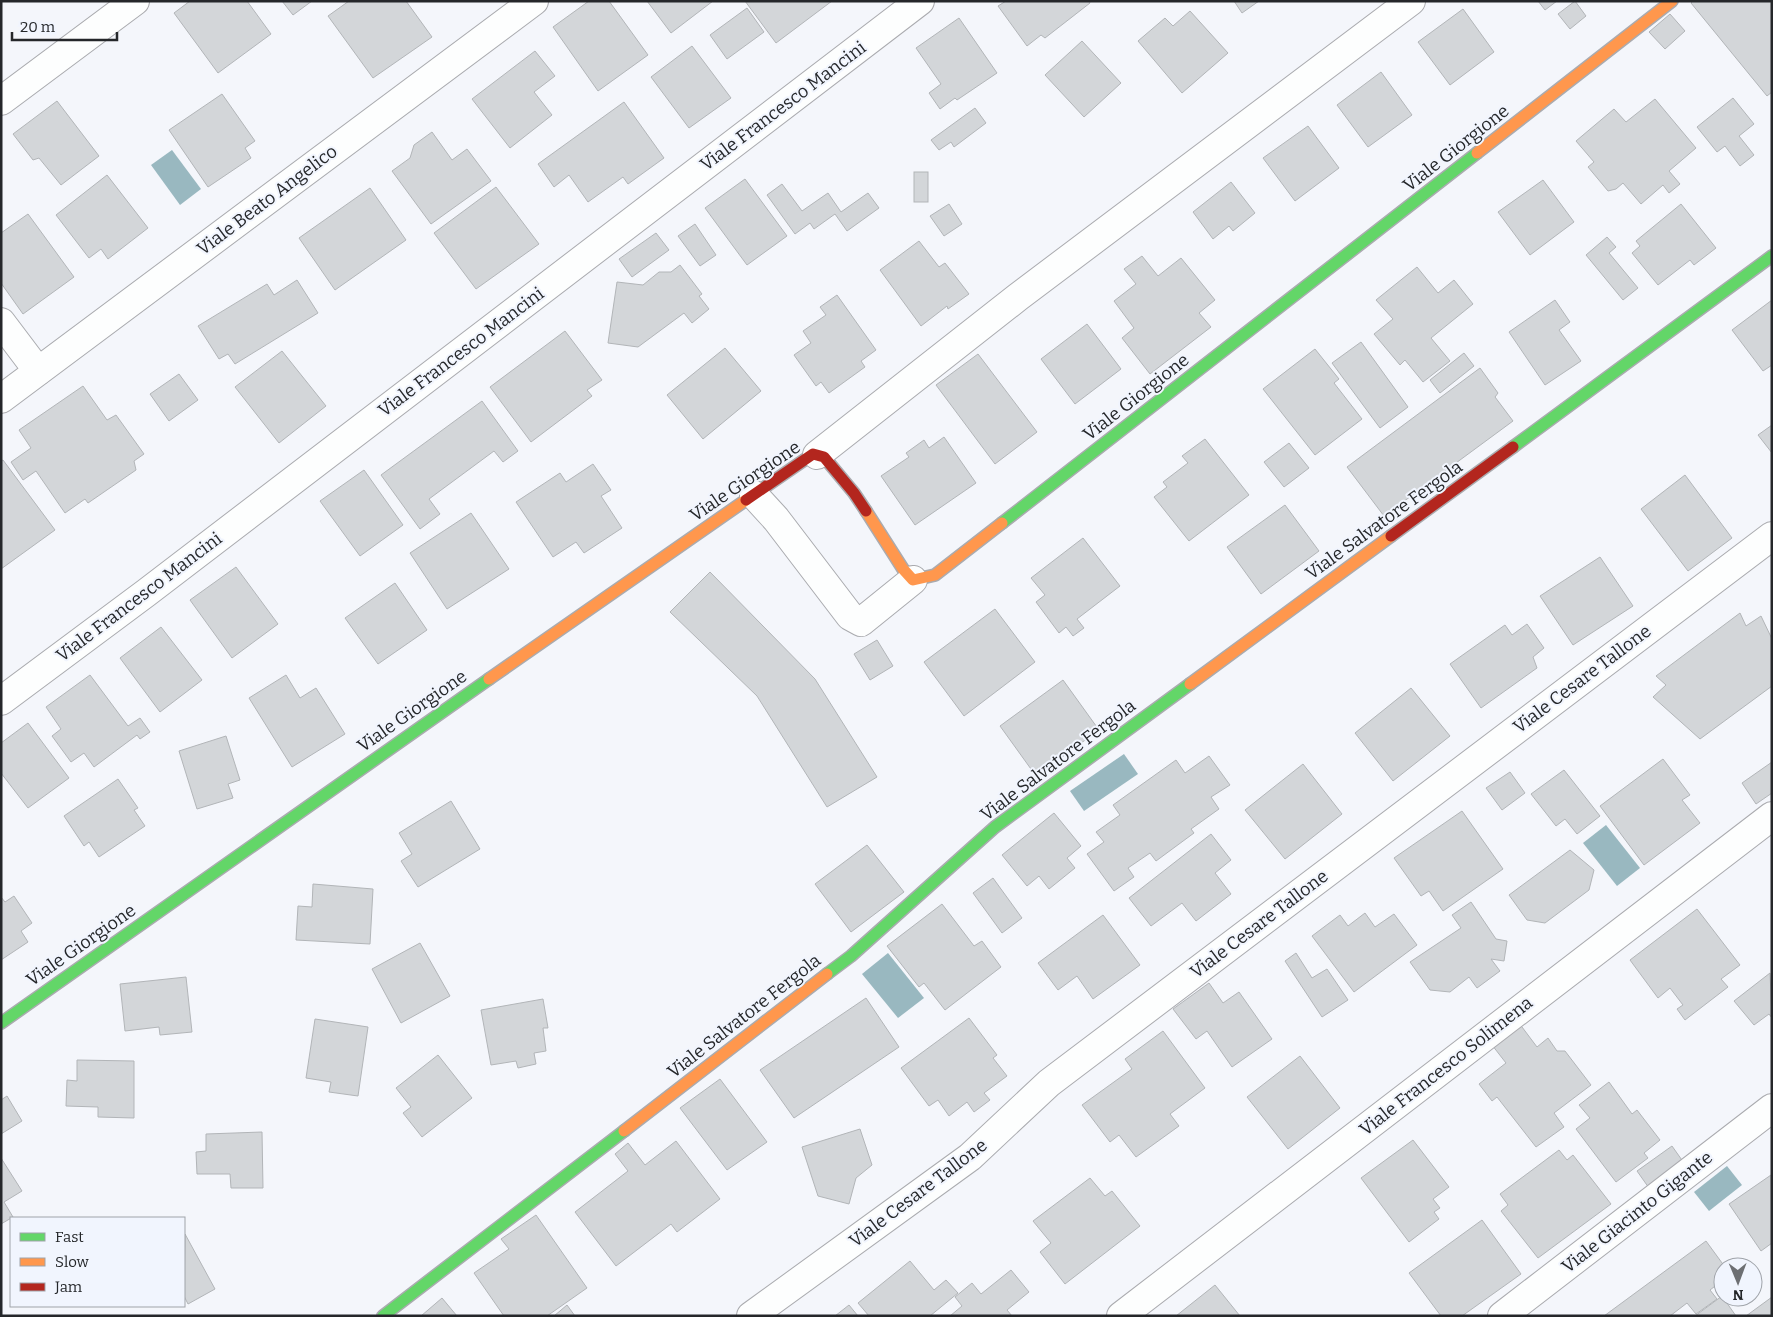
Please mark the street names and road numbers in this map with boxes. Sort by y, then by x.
street label: Viale Francesco Mancini [696,36,870,176]
street label: Viale Giorgione [1399,100,1513,196]
street label: Viale Beato Angelico [193,140,341,260]
street label: Viale Francesco Mancini [374,282,548,422]
street label: Viale Giorgione [1079,349,1193,445]
street label: Viale Giorgione [686,436,804,526]
street label: Viale Salvatore Fergola [1301,456,1467,584]
street label: Viale Francesco Mancini [52,527,226,667]
street label: Viale Cesare Tallone [1509,620,1655,738]
street label: Viale Giorgione [353,665,471,757]
street label: Viale Salvatore Fergola [976,694,1140,826]
street label: Viale Cesare Tallone [1186,865,1332,983]
street label: Viale Giorgione [22,899,140,991]
street label: Viale Salvatore Fergola [663,949,825,1083]
street label: Viale Francesco Solimena [1355,991,1537,1140]
street label: Viale Cesare Tallone [845,1134,991,1252]
street label: Viale Giacinto Gigante [1557,1146,1717,1278]

